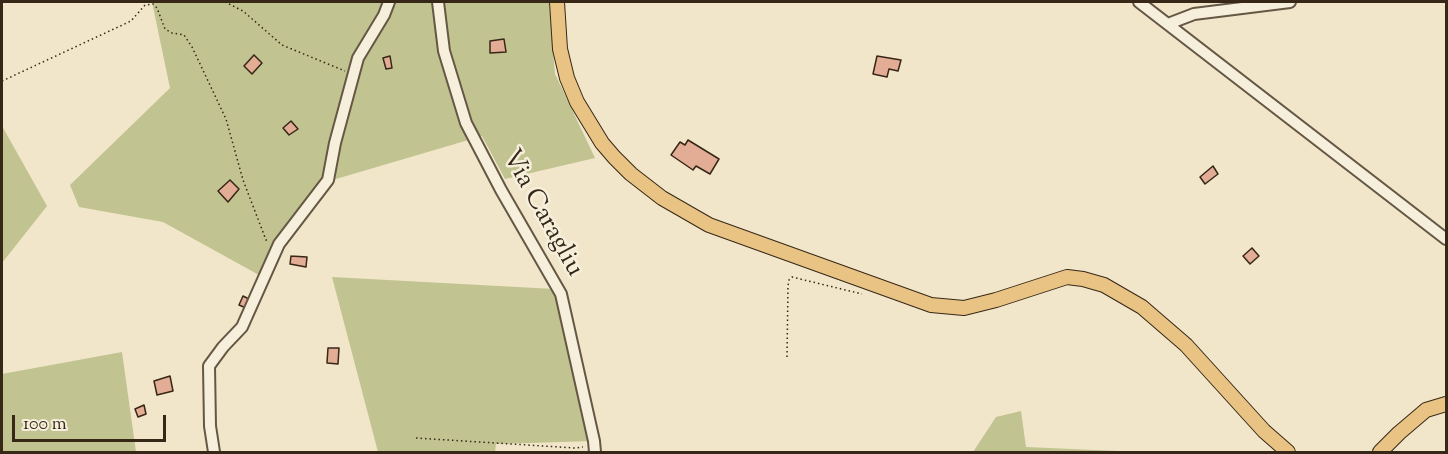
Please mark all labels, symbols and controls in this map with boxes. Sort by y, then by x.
street label: Via Caragliu [493,145,589,283]
scale bar [15,403,170,441]
text: 100 m [23,412,67,438]

